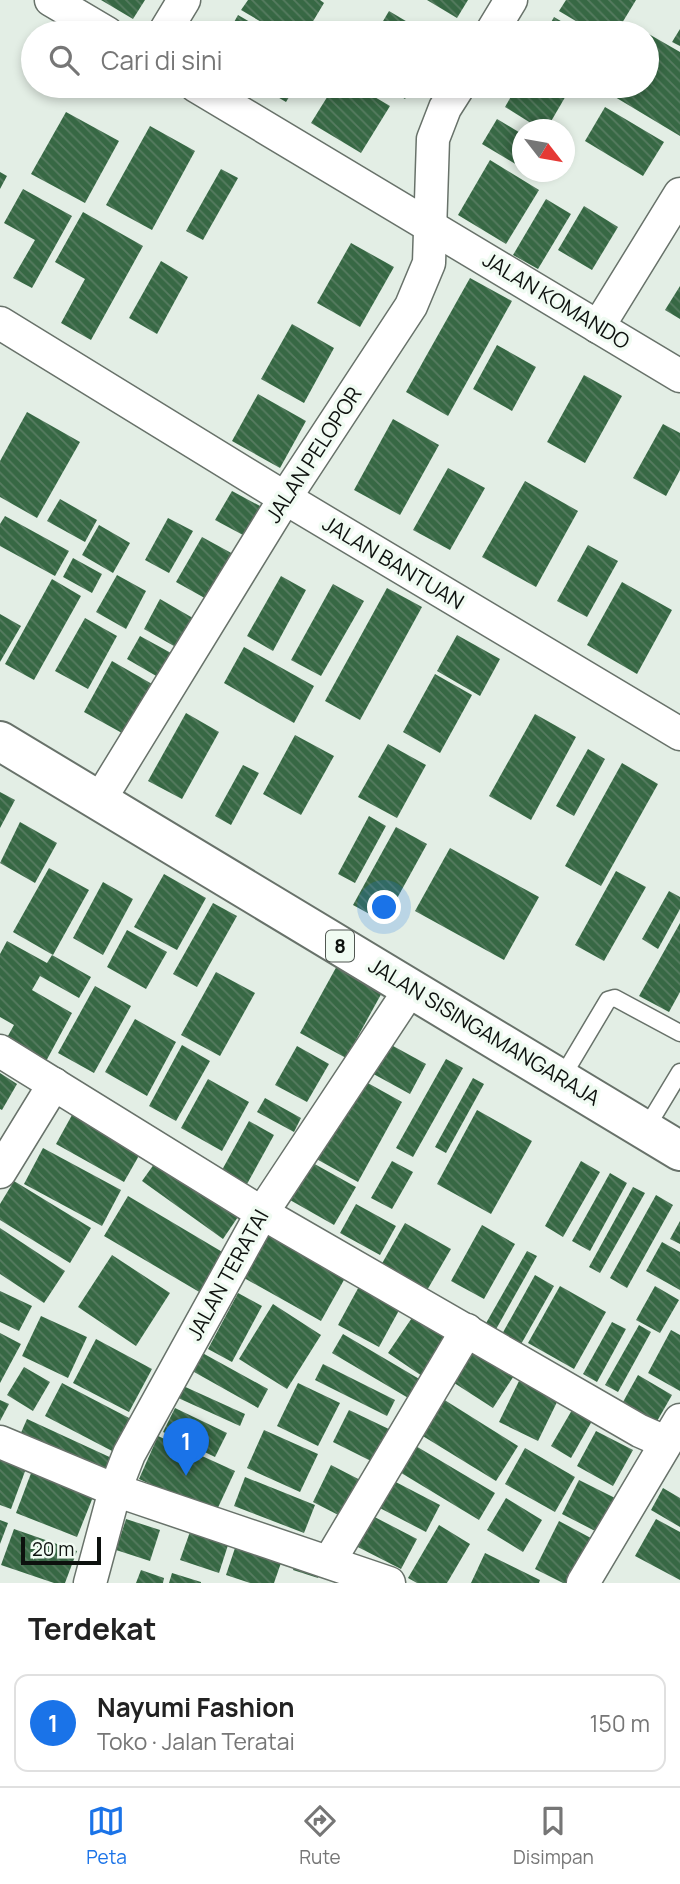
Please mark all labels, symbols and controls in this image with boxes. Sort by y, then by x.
search box [21,21,659,98]
icon: search [45,41,83,79]
text: Cari di sini [101,42,223,78]
north arrow [512,119,575,182]
street label: JALAN KOMANDO [478,245,635,355]
street label: JALAN PELOPOR [259,381,368,528]
street label: JALAN BANTUAN [318,509,469,615]
your location [367,890,401,924]
road number: 8 [326,930,354,962]
street label: JALAN SISINGAMANGARAJA [364,951,605,1111]
street label: JALAN TERATAI [180,1204,275,1345]
pin: 1 [163,1418,209,1476]
scale bar [21,1534,102,1566]
text: 20 m [32,1536,74,1562]
text: Terdekat [28,1608,157,1649]
text: Nayumi Fashion [97,1689,295,1725]
text: 1 [48,1707,58,1739]
text: 150 m [590,1707,650,1739]
text: Toko · Jalan Teratai [97,1725,295,1757]
tab: Peta [86,1802,127,1870]
tab: Rute [299,1802,341,1870]
tab: Disimpan [513,1802,594,1870]

